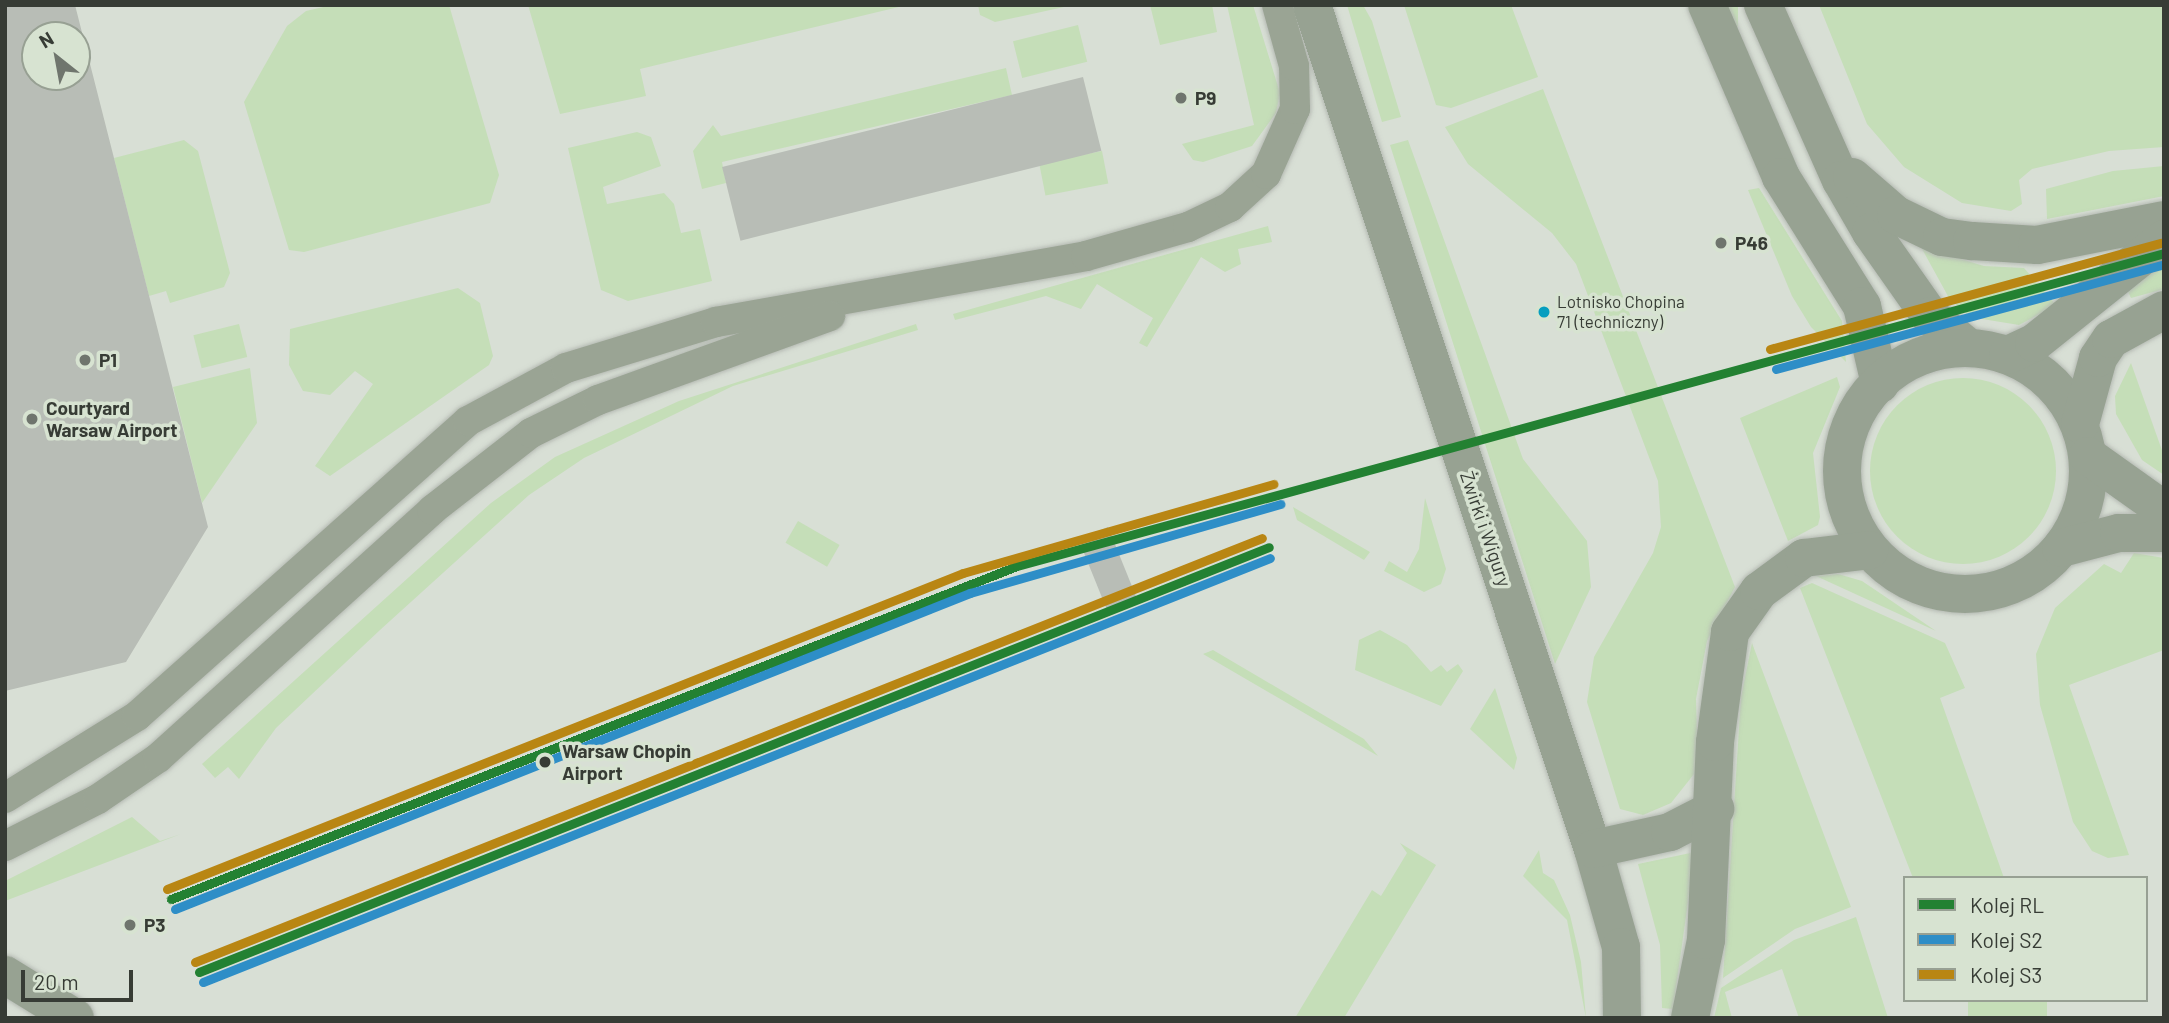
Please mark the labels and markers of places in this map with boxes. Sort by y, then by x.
place label: P9 [1195,87,1216,109]
marker: P9 [1173,90,1189,106]
place label: P46 [1735,232,1768,254]
marker: P46 [1713,235,1729,251]
place label: Lotnisko Chopina 71 (techniczny) [1557,292,1685,332]
marker: Lotnisko Chopina 71 (techniczny) [1537,305,1551,319]
place label: P1 [99,349,117,371]
marker: P1 [77,352,93,368]
place label: Courtyard Warsaw Airport [46,397,177,441]
marker: Courtyard Warsaw Airport [24,411,40,427]
place label: Warsaw Chopin Airport [562,740,691,784]
marker: Warsaw Chopin Airport [534,751,556,773]
place label: P3 [144,914,166,936]
marker: P3 [122,917,138,933]

